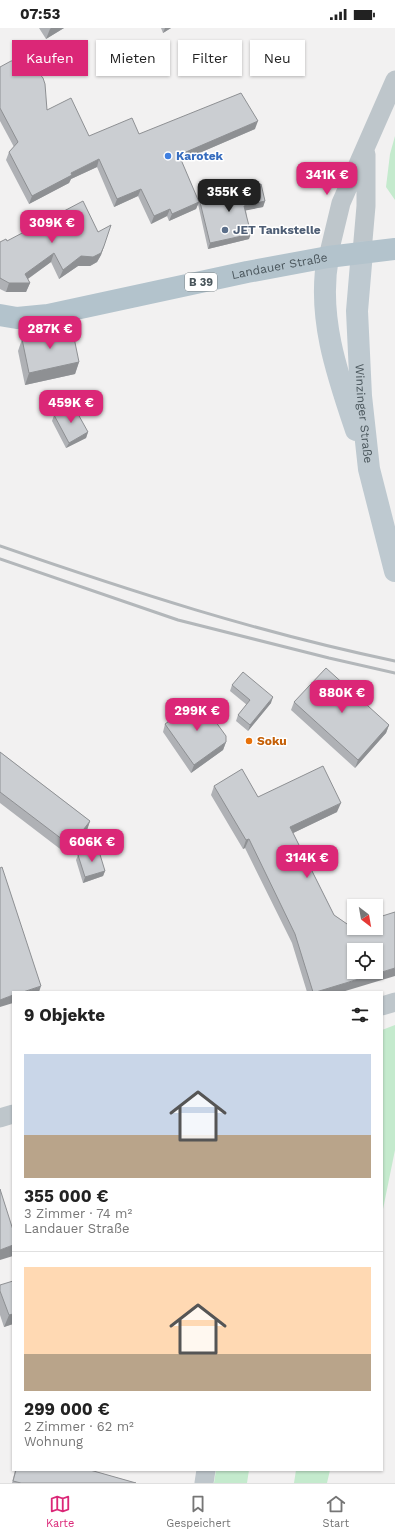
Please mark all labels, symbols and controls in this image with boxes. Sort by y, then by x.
text: 07:53 [20,5,60,23]
chip: Kaufen [12,40,88,76]
chip: Mieten [96,40,170,76]
chip: Filter [178,40,242,76]
chip: Neu [250,40,305,76]
place label: Karotek [176,149,224,163]
marker: Karotek [163,151,173,161]
pin: 341K € [294,162,360,196]
text: 341K € [305,167,349,182]
pin: 355K € [196,179,262,213]
text: 355K € [207,184,251,199]
pin: 309K € [19,210,85,244]
text: 309K € [29,215,75,230]
place label: JET Tankstelle [233,223,321,237]
marker: JET Tankstelle [220,225,230,235]
street label: Landauer Straße [230,250,329,282]
road number: B 39 [185,273,217,291]
pin: 287K € [17,316,83,350]
text: 287K € [27,321,73,336]
street label: Winzinger Straße [352,363,375,464]
pin: 459K € [38,390,104,424]
text: 459K € [48,395,94,410]
pin: 880K € [309,680,375,714]
text: 880K € [319,685,365,700]
pin: 299K € [164,698,230,732]
text: 299K € [174,703,220,718]
place label: Soku [257,734,287,748]
marker: Soku [244,736,254,746]
pin: 606K € [59,829,125,863]
text: 606K € [69,834,115,849]
pin: 314K € [274,845,340,879]
text: 314K € [285,850,329,865]
north arrow [347,899,383,935]
map controls [347,899,383,979]
button: locate [347,943,383,979]
icon: filters [349,1004,371,1026]
text: 9 Objekte [24,1005,105,1025]
icon: home [162,1080,234,1152]
text: 355 000 € [24,1186,108,1206]
text: 3 Zimmer · 74 m² [24,1206,132,1221]
text: Landauer Straße [24,1221,129,1236]
icon: home [162,1293,234,1365]
text: 299 000 € [24,1399,110,1419]
text: 2 Zimmer · 62 m² [24,1419,134,1434]
text: Wohnung [24,1434,83,1449]
tab: Karte [46,1493,74,1530]
tab: Gespeichert [166,1493,231,1530]
tab: Start [322,1493,349,1530]

